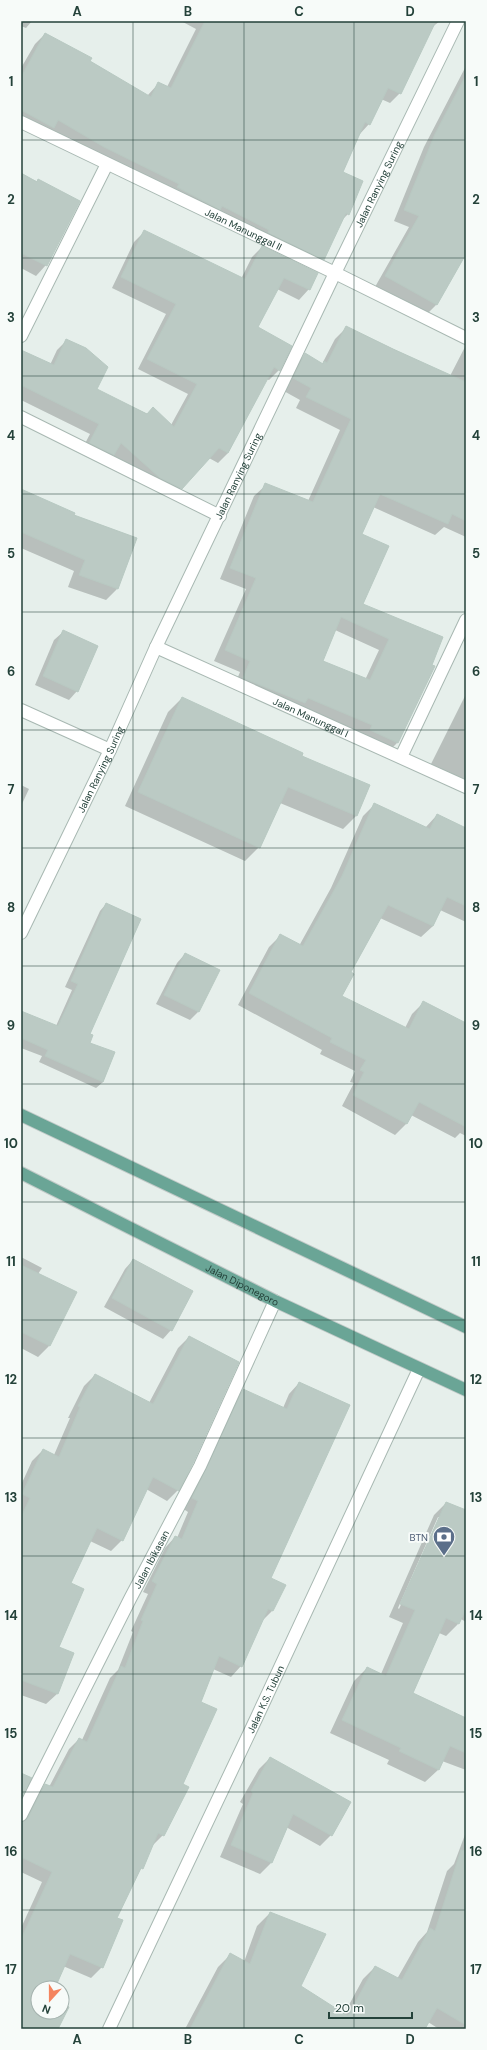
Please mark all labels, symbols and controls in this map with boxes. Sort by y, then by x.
text: A [72,3,82,20]
text: B [184,3,192,20]
text: C [294,3,304,20]
text: D [405,3,415,20]
text: 1 [9,73,13,90]
text: 1 [474,73,478,90]
street label: Jalan Ranying Suring [352,138,405,229]
text: 2 [7,191,15,208]
text: 2 [472,191,480,208]
street label: Jalan Manunggal II [203,205,284,253]
text: 3 [7,309,15,326]
text: 3 [472,309,480,326]
text: 4 [7,427,15,444]
text: 4 [472,427,480,444]
street label: Jalan Ranying Suring [212,430,264,521]
text: 5 [7,545,15,562]
text: 5 [472,545,480,562]
text: 6 [7,663,15,680]
text: 6 [472,663,480,680]
street label: Jalan Manunggal I [271,694,351,740]
street label: Jalan Ranying Suring [74,723,127,815]
text: 7 [8,781,15,798]
text: 7 [473,781,480,798]
text: 8 [7,899,15,916]
text: 8 [472,899,480,916]
text: 9 [7,1017,15,1034]
text: 9 [472,1017,480,1034]
text: 10 [4,1135,18,1152]
text: 10 [469,1135,483,1152]
text: 11 [6,1253,16,1270]
text: 11 [471,1253,481,1270]
street label: Jalan Diponegoro [204,1261,281,1308]
text: 12 [5,1371,17,1388]
text: 12 [470,1371,482,1388]
text: 13 [5,1489,17,1506]
text: 13 [470,1489,482,1506]
bank icon: BTN [431,1524,457,1557]
street label: Jalan Ibikasan [130,1527,172,1591]
place label: BTN [410,1531,428,1544]
text: 14 [4,1607,18,1624]
text: 14 [469,1607,483,1624]
street label: Jalan K.S. Tubun [244,1663,287,1735]
text: 15 [5,1725,17,1742]
text: 15 [470,1725,482,1742]
text: 16 [5,1843,17,1860]
text: 16 [470,1843,482,1860]
text: 17 [5,1961,17,1978]
text: 17 [470,1961,482,1978]
north arrow [30,1980,70,2020]
scale bar [329,1994,412,2020]
text: 20 m [335,2000,364,2016]
text: N [40,2001,53,2017]
text: A [72,2031,82,2048]
text: B [184,2031,192,2048]
text: C [294,2031,304,2048]
text: D [405,2031,415,2048]

